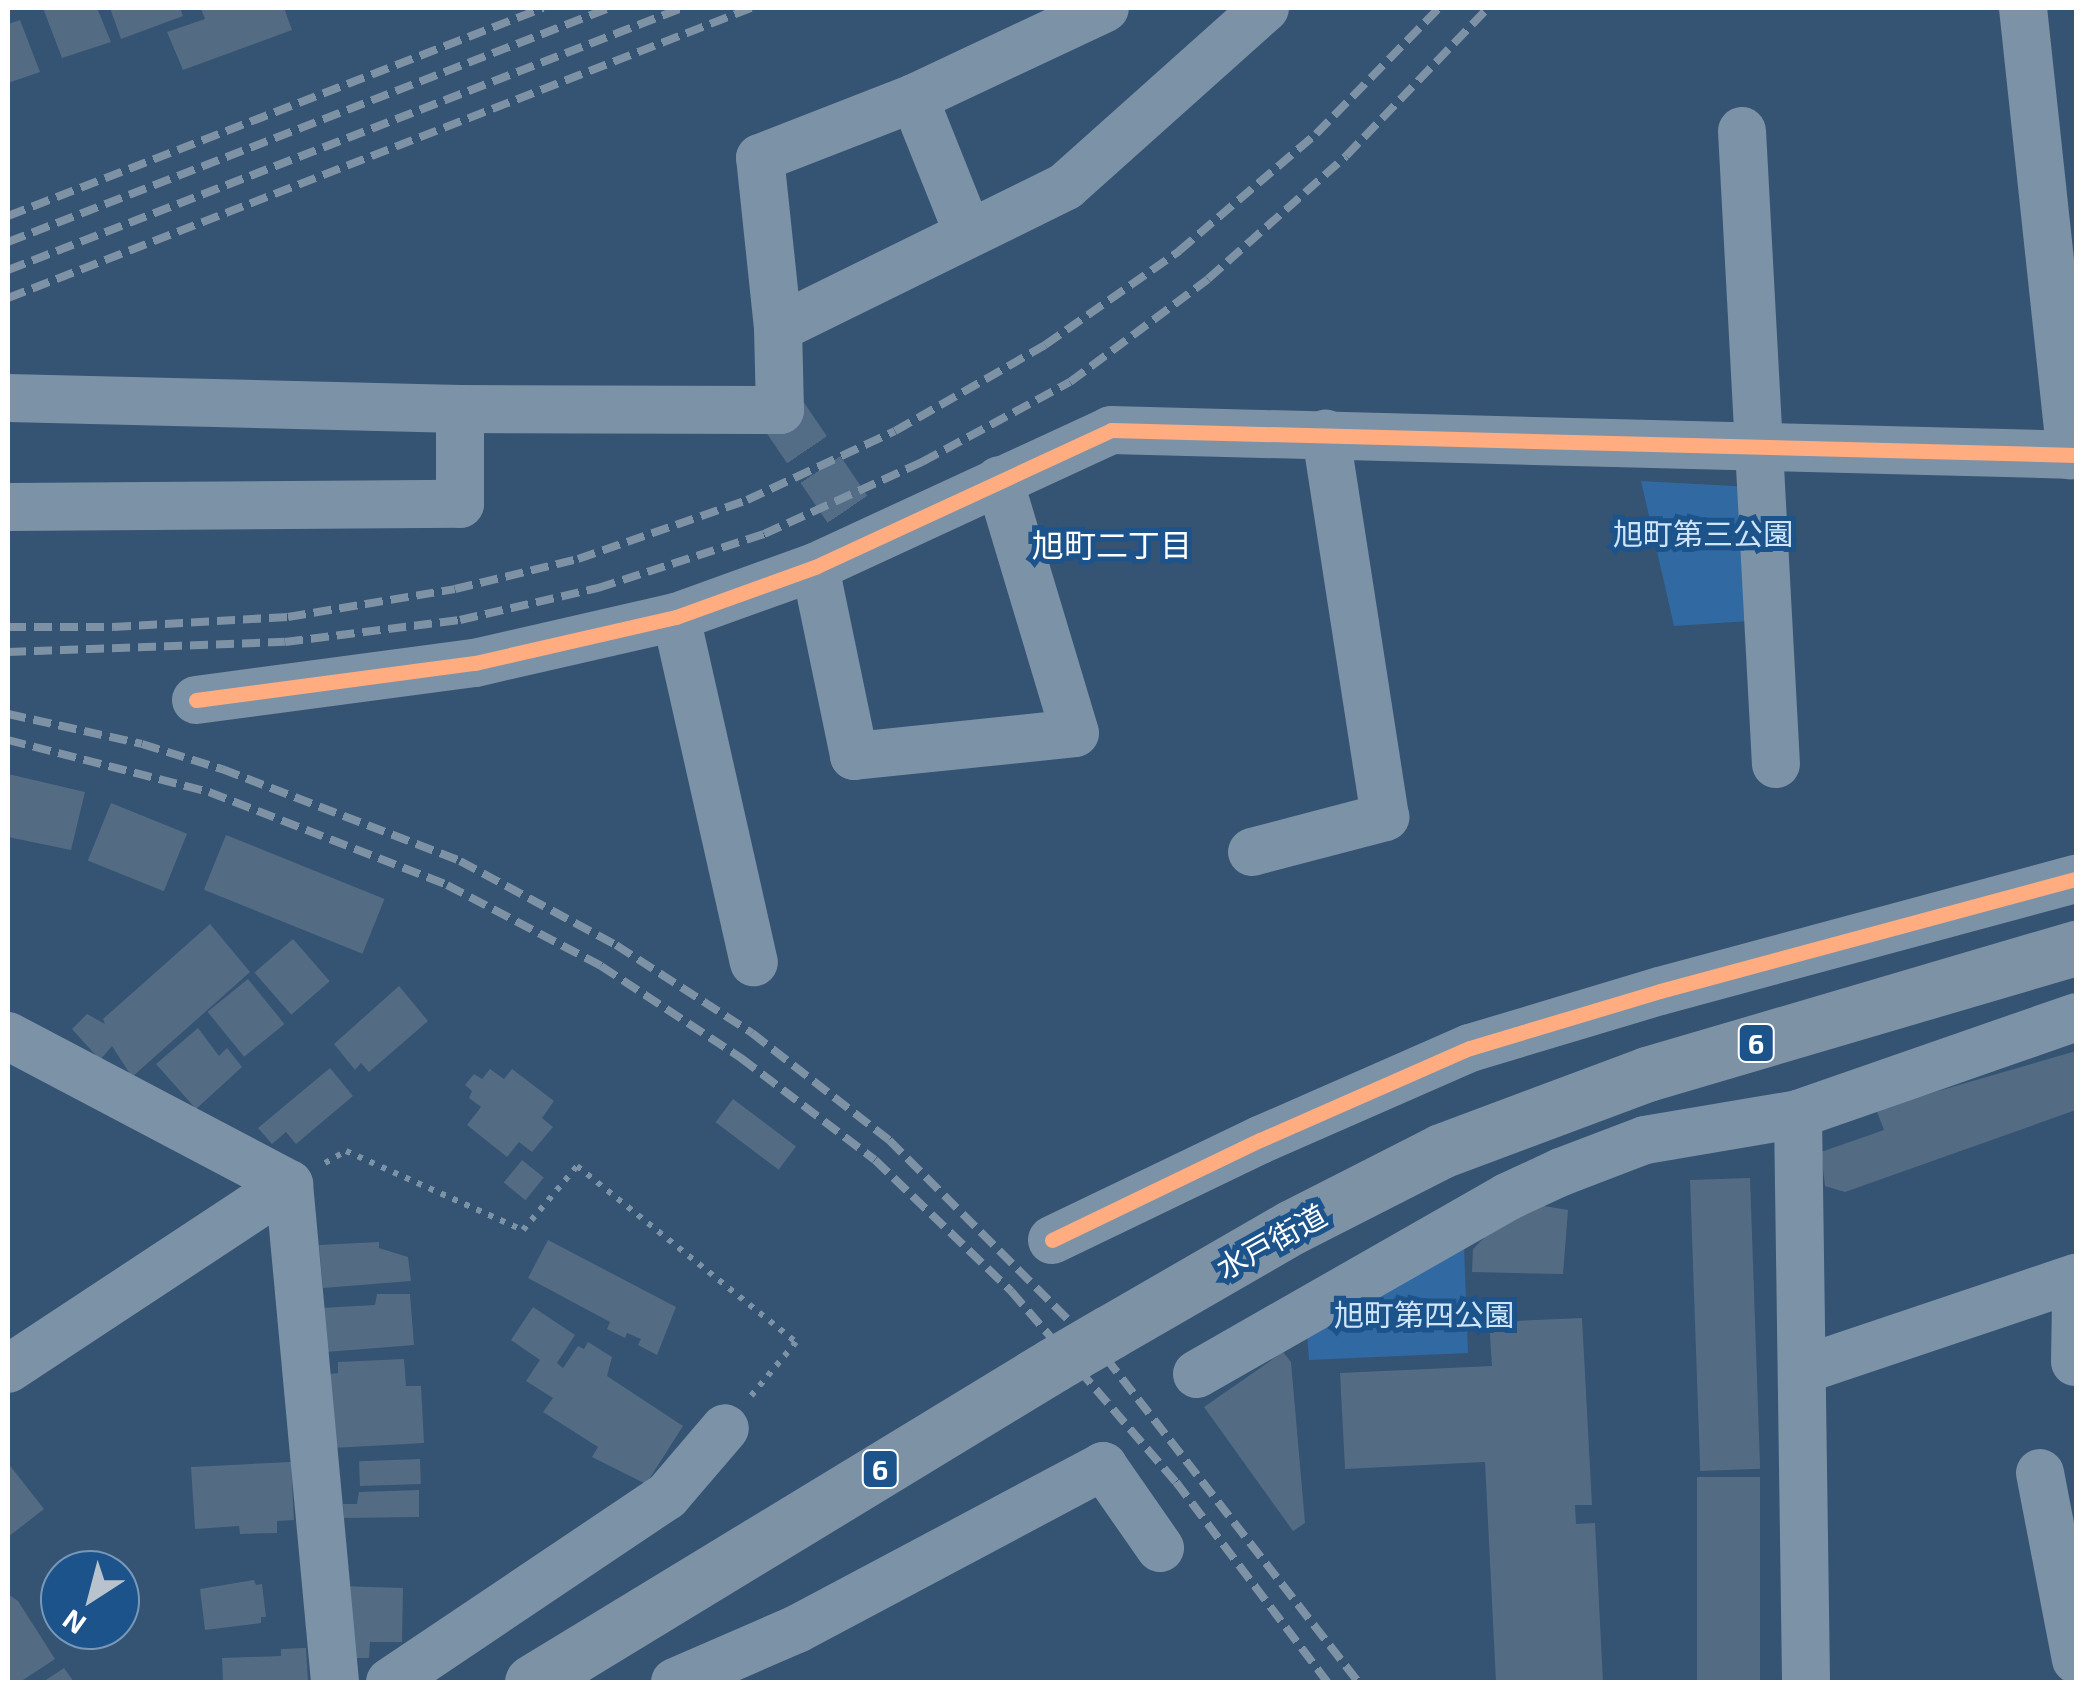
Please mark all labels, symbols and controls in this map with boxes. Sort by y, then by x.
park label: 旭町第三公園 [1613,515,1793,551]
district label: 旭町二丁目 [1032,525,1192,563]
road number: 6 [1736,1020,1776,1066]
street label: 水戸街道 [1210,1196,1332,1286]
park label: 旭町第四公園 [1334,1296,1514,1332]
road number: 6 [860,1446,900,1492]
north arrow [40,1550,140,1650]
text: N [55,1603,92,1642]

